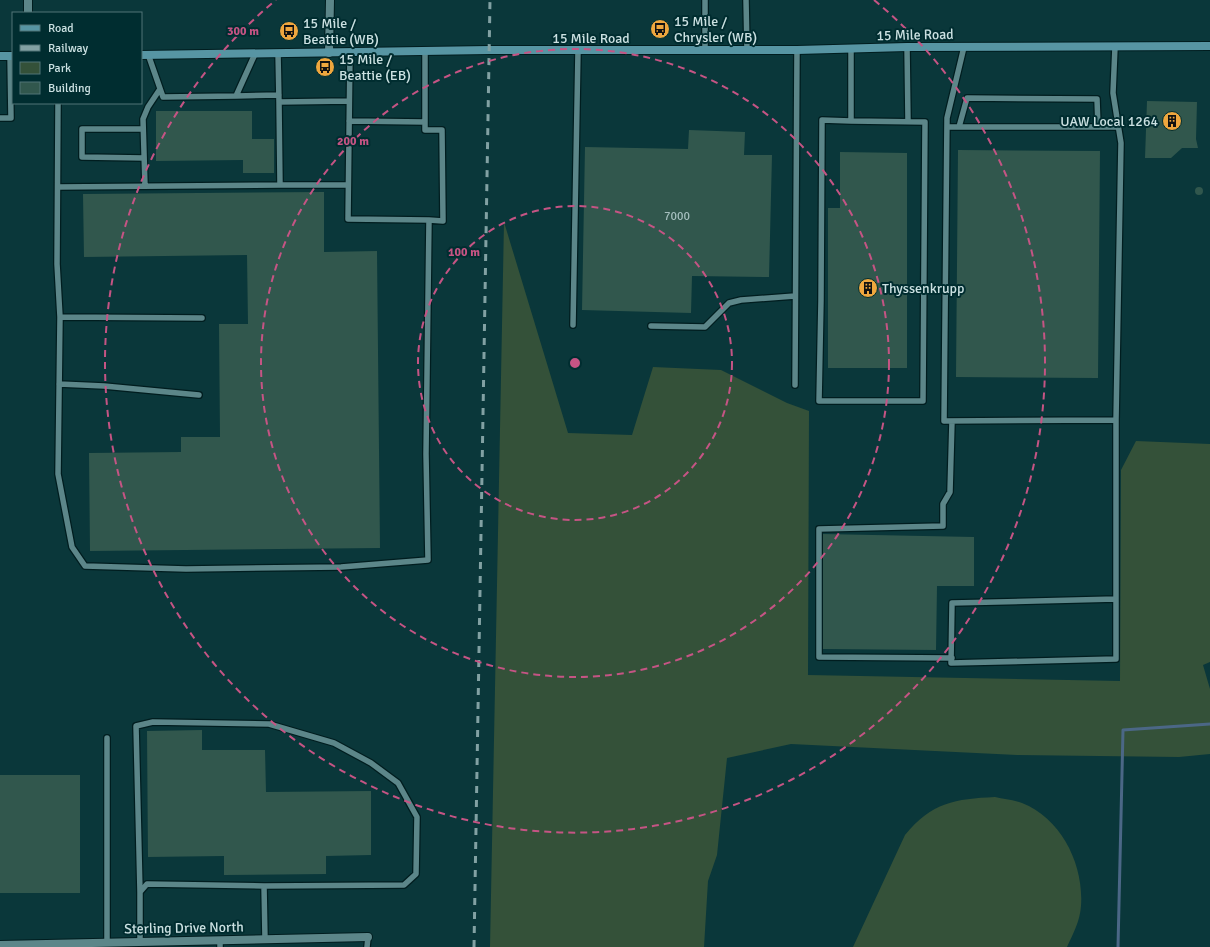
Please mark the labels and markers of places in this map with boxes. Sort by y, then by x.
place label: 15 Mile / Chrysler (WB) [674,13,757,46]
place label: 15 Mile / Beattie (WB) [303,15,379,48]
bus stop icon: 15 Mile / Chrysler (WB) [649,18,671,40]
bus stop icon: 15 Mile / Beattie (WB) [278,20,300,42]
place label: 15 Mile / Beattie (EB) [339,51,411,84]
bus stop icon: 15 Mile / Beattie (EB) [314,56,336,78]
building icon: UAW Local 1264 [1161,110,1183,132]
place label: UAW Local 1264 [1060,113,1158,130]
building icon: Thyssenkrupp [857,277,879,299]
place label: Thyssenkrupp [882,280,964,297]
centre of rings [568,356,582,370]

